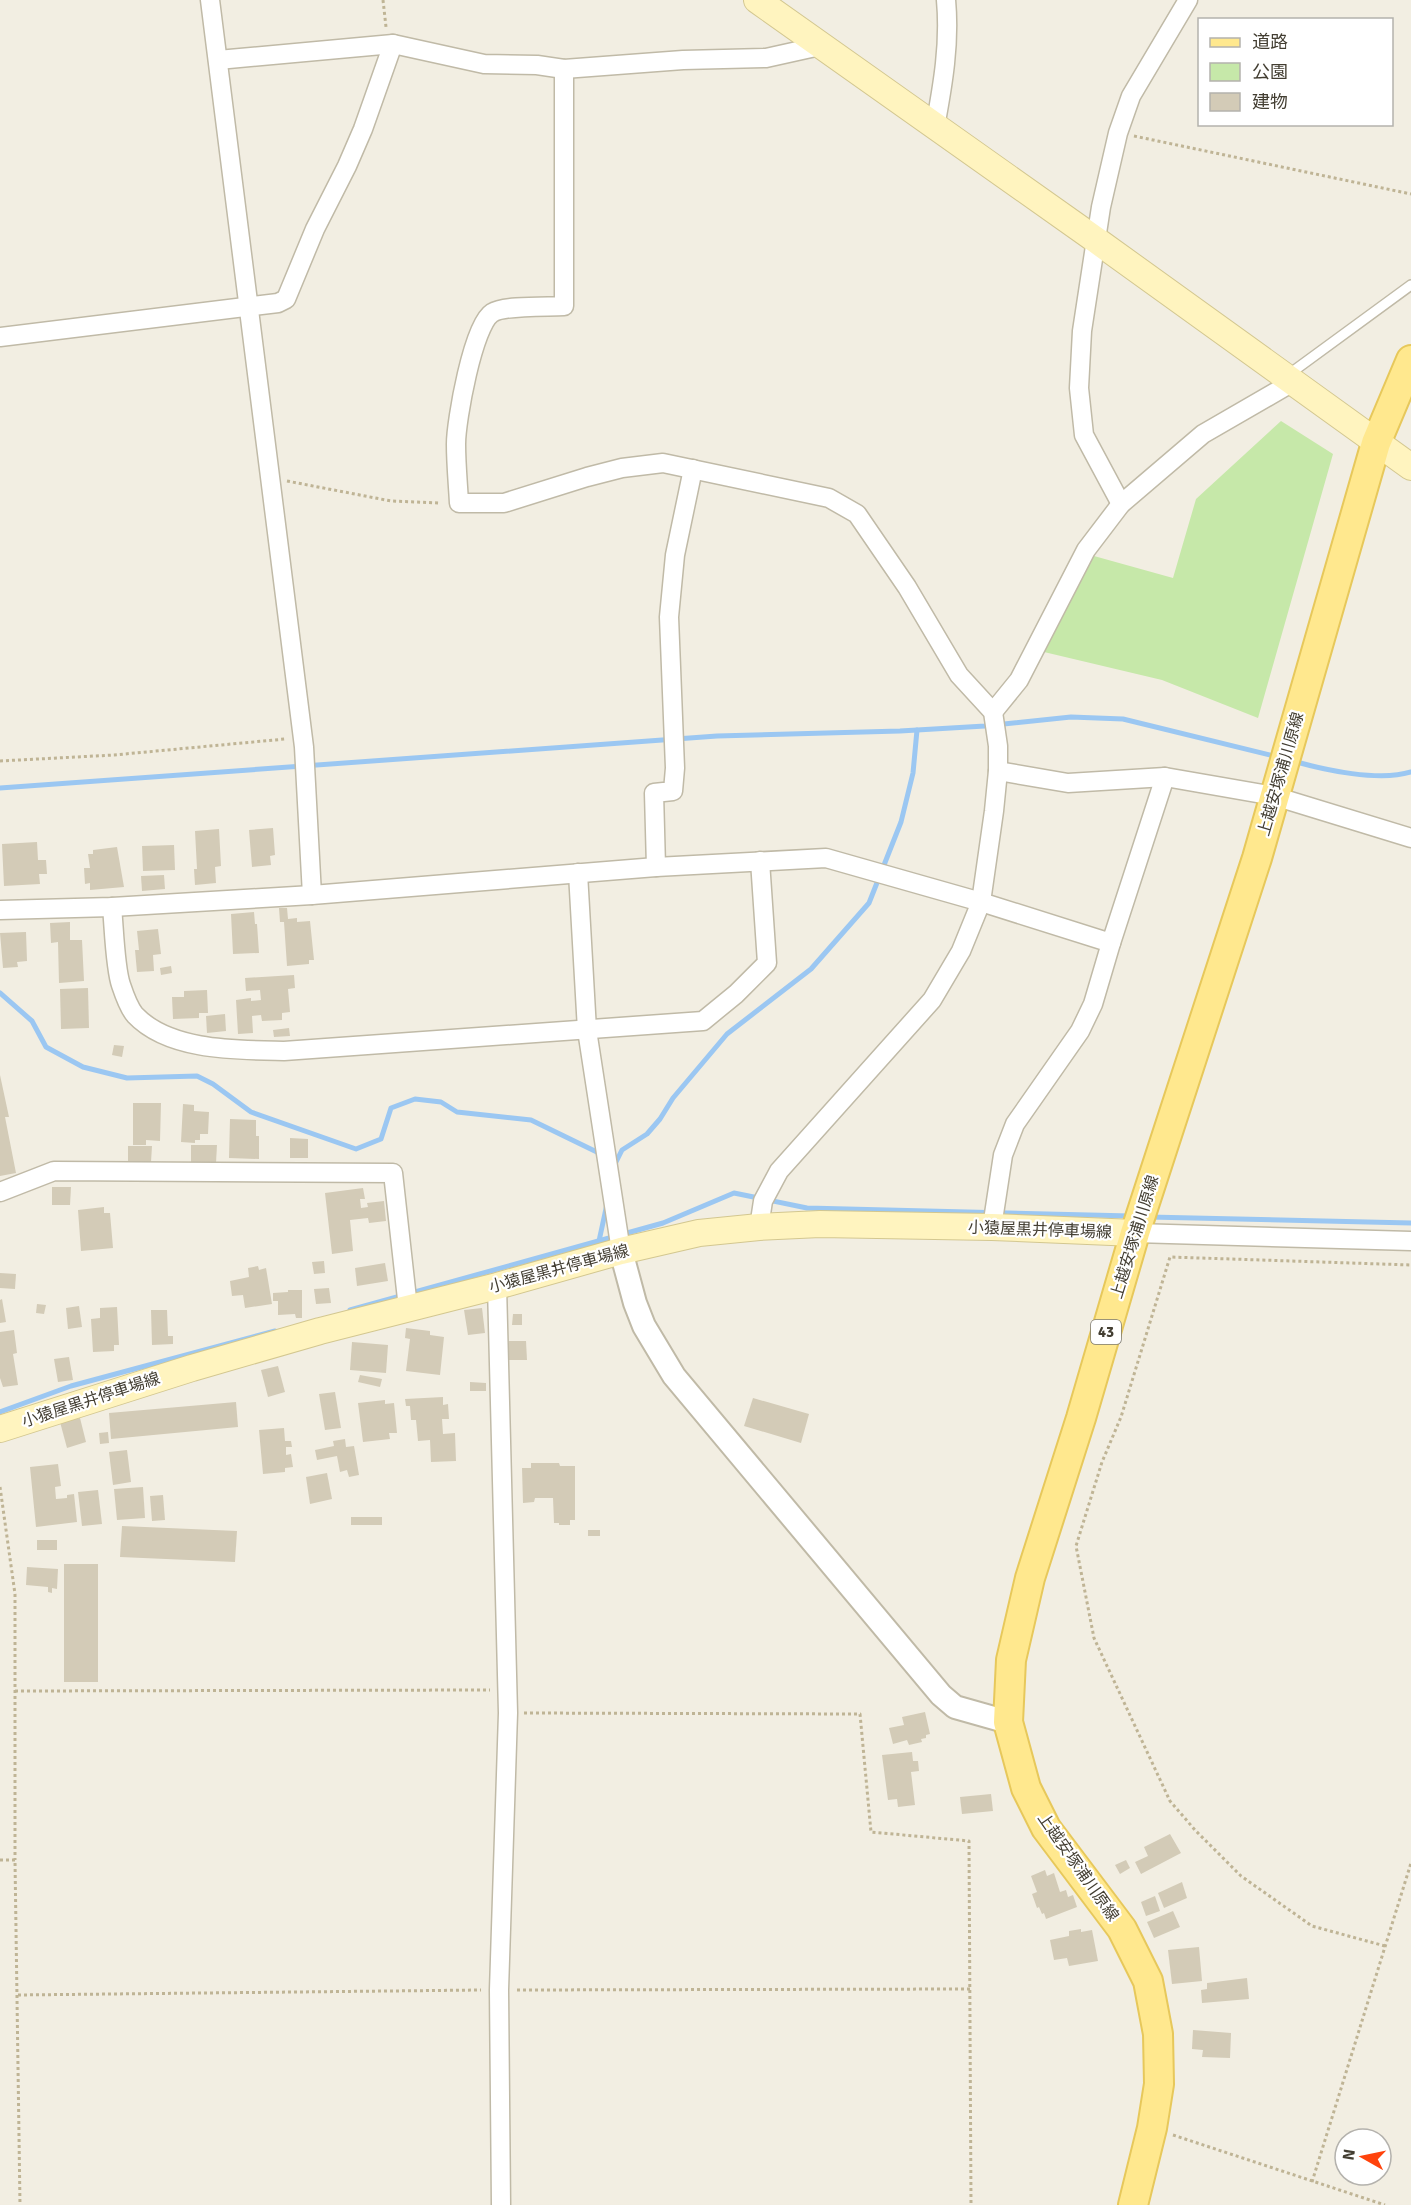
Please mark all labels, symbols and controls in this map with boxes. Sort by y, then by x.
legend [1198,18,1393,126]
text: 道路 [1252,31,1288,53]
text: 公園 [1252,61,1288,83]
text: 建物 [1252,91,1288,113]
street label: 上越安塚浦川原線 [1254,710,1308,838]
street label: 上越安塚浦川原線 [1107,1173,1163,1301]
street label: 小猿屋黒井停車場線 [968,1217,1112,1243]
street label: 小猿屋黒井停車場線 [487,1241,631,1297]
road number: 43 [1091,1320,1121,1344]
street label: 小猿屋黒井停車場線 [19,1368,163,1432]
street label: 上越安塚浦川原線 [1033,1809,1123,1925]
north arrow [1333,2127,1393,2187]
text: N [1338,2148,1360,2162]

